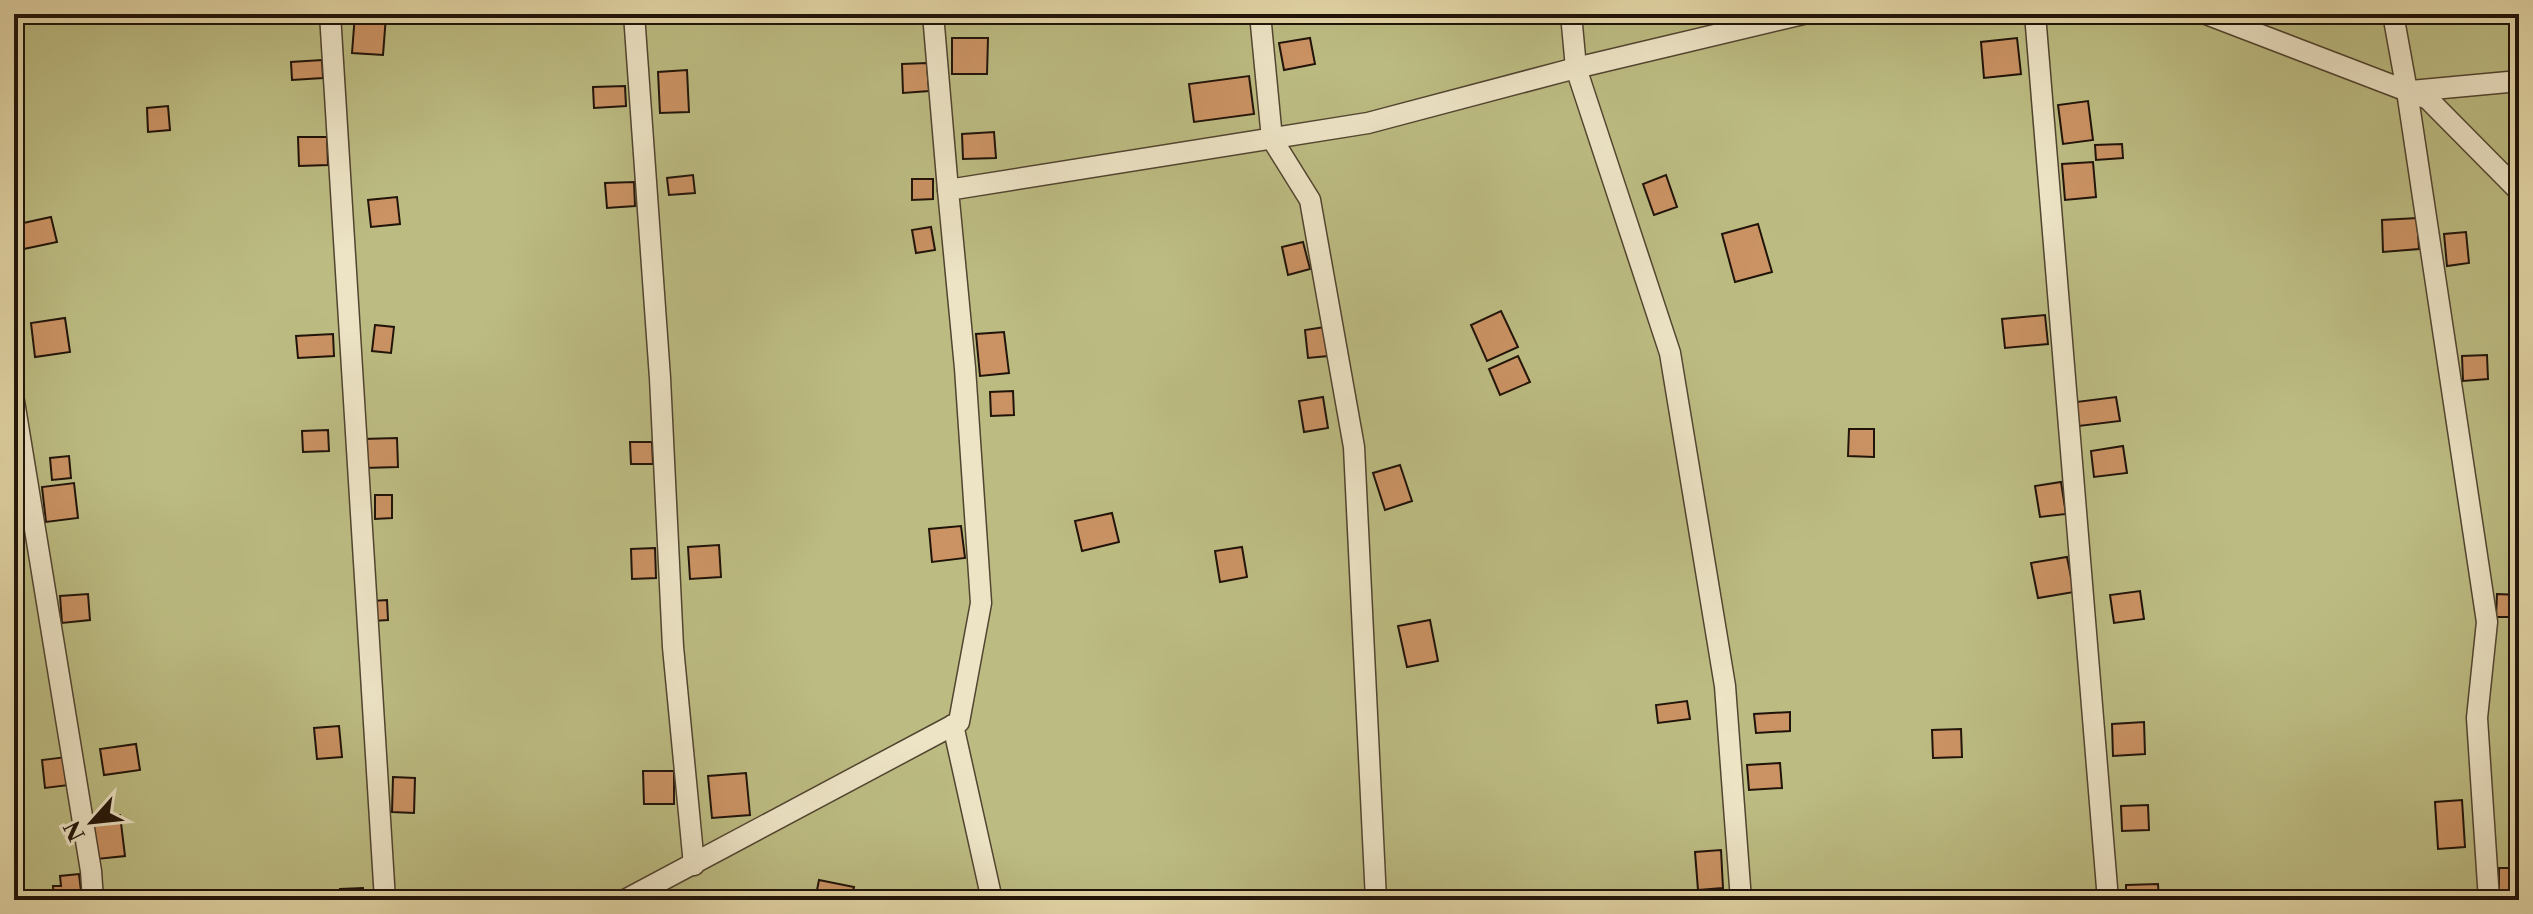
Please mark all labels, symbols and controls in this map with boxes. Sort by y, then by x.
north arrow [52,782,132,862]
text: N [58,816,91,846]

